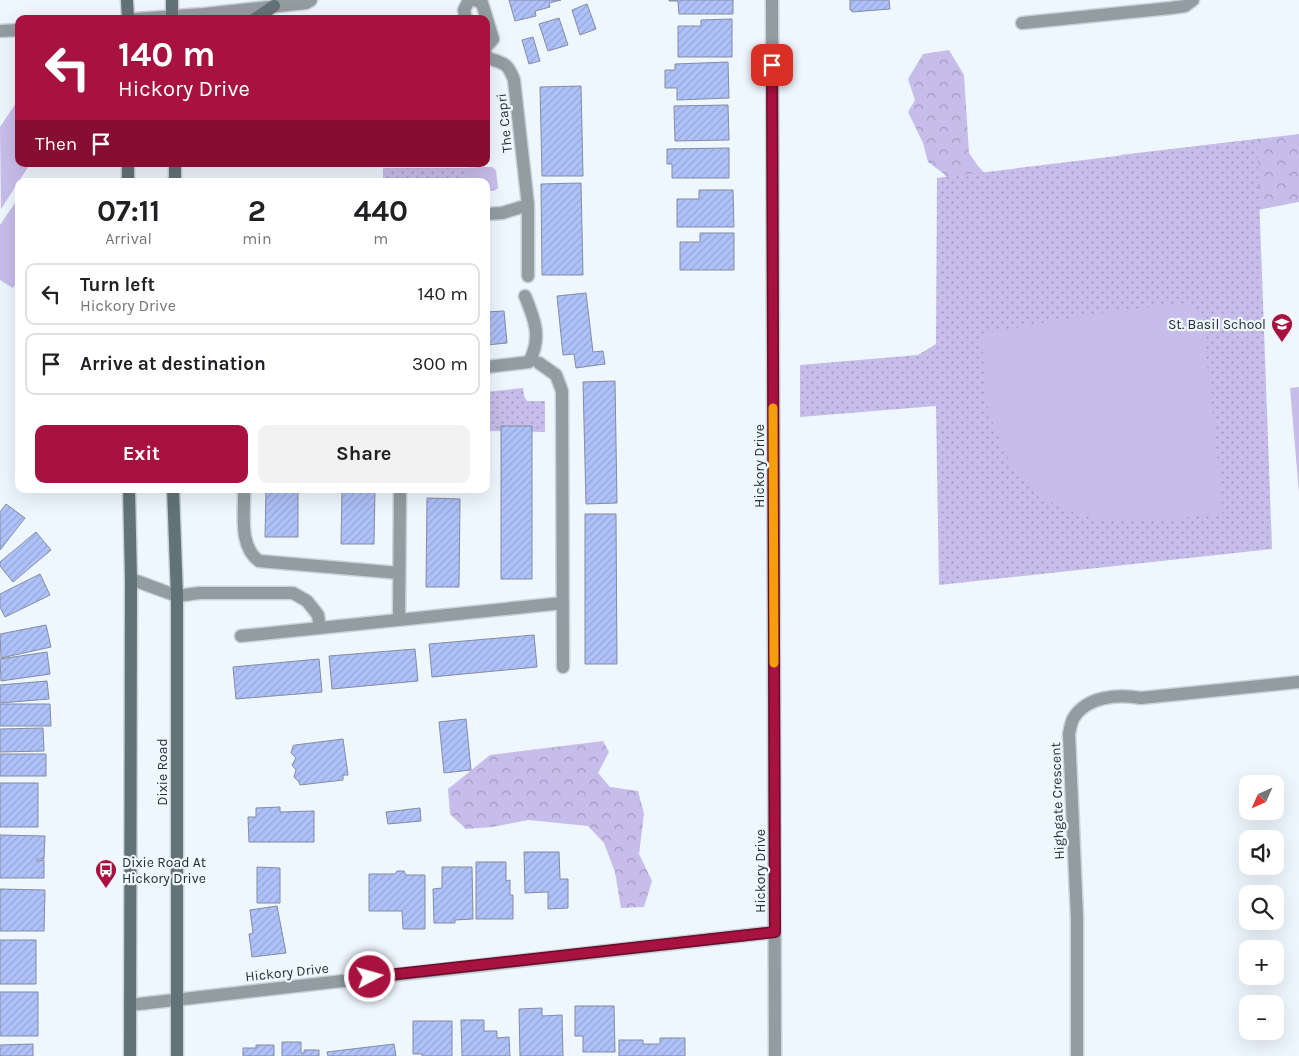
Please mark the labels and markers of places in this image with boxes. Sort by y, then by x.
pin [751,44,793,86]
school or university icon: St. Basil School [1270,312,1294,343]
place label: St. Basil School [1168,316,1266,333]
place label: Dixie Road At Hickory Drive [122,854,206,887]
bus stop icon: Dixie Road At Hickory Drive [94,858,118,889]

